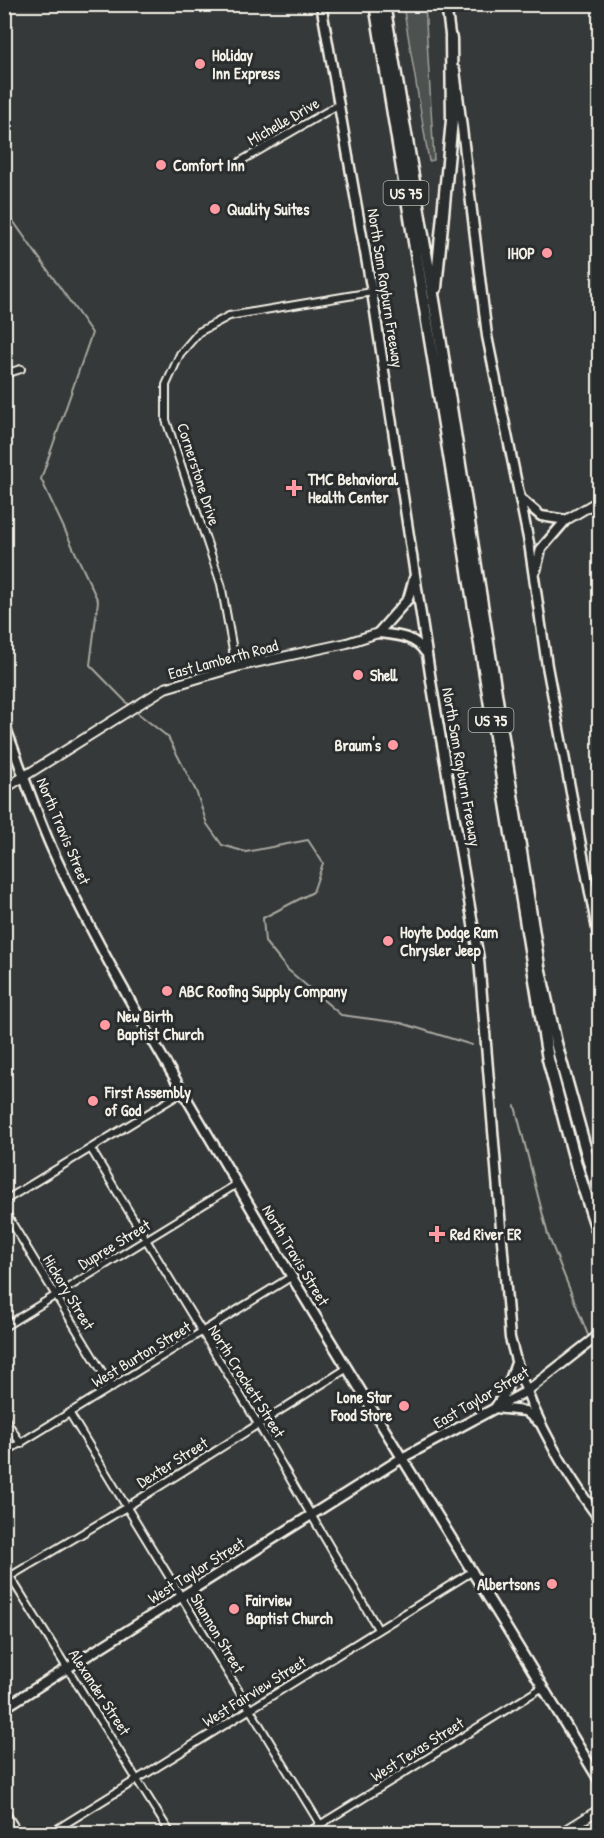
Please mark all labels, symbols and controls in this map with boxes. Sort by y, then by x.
place label: Holiday Inn Express [212,44,281,85]
marker: Holiday Inn Express [193,57,207,71]
street label: Michelle Drive [243,91,323,150]
place label: Comfort Inn [173,154,245,176]
marker: Comfort Inn [154,158,168,172]
road number: US 75 [384,181,428,205]
place label: Quality Suites [227,198,310,221]
marker: Quality Suites [208,202,222,216]
street label: North Sam Rayburn Freeway [363,207,409,369]
place label: IHOP [507,242,535,264]
marker: IHOP [540,246,554,260]
street label: Cornerstone Drive [172,420,226,529]
place label: TMC Behavioral Health Center [307,468,399,508]
marker: TMC Behavioral Health Center [285,479,303,497]
street label: East Lamberth Road [166,634,280,684]
place label: Shell [370,664,398,686]
marker: Shell [351,668,365,682]
street label: North Sam Rayburn Freeway [437,686,487,848]
road number: US 75 [468,708,514,732]
place label: Braum's [334,734,382,756]
marker: Braum's [386,738,400,752]
street label: North Travis Street [32,774,97,888]
place label: Hoyte Dodge Ram Chrysler Jeep [400,921,498,962]
marker: Hoyte Dodge Ram Chrysler Jeep [381,934,395,948]
place label: ABC Roofing Supply Company [179,980,348,1003]
marker: ABC Roofing Supply Company [160,984,174,998]
place label: New Birth Baptist Church [117,1005,204,1046]
marker: New Birth Baptist Church [98,1018,112,1032]
place label: First Assembly of God [104,1081,191,1121]
marker: First Assembly of God [86,1094,100,1108]
street label: North Travis Street [257,1200,335,1310]
street label: Dupree Street [74,1214,155,1274]
place label: Red River ER [450,1223,522,1245]
marker: Red River ER [428,1225,446,1243]
street label: Hickory Street [38,1250,100,1334]
street label: West Burton Street [87,1315,195,1392]
street label: North Crockett Street [203,1320,291,1442]
street label: East Taylor Street [429,1360,533,1433]
place label: Lone Star Food Store [330,1386,393,1426]
marker: Lone Star Food Store [397,1399,411,1413]
street label: Dexter Street [132,1431,212,1493]
street label: West Taylor Street [144,1531,249,1608]
place label: Albertsons [477,1573,541,1595]
marker: Albertsons [545,1577,559,1591]
street label: Shannon Street [186,1589,251,1677]
place label: Fairview Baptist Church [245,1589,333,1630]
marker: Fairview Baptist Church [227,1602,241,1616]
street label: Alexander Street [64,1645,136,1740]
street label: West Fairview Street [198,1650,310,1732]
street label: West Texas Street [366,1711,468,1786]

